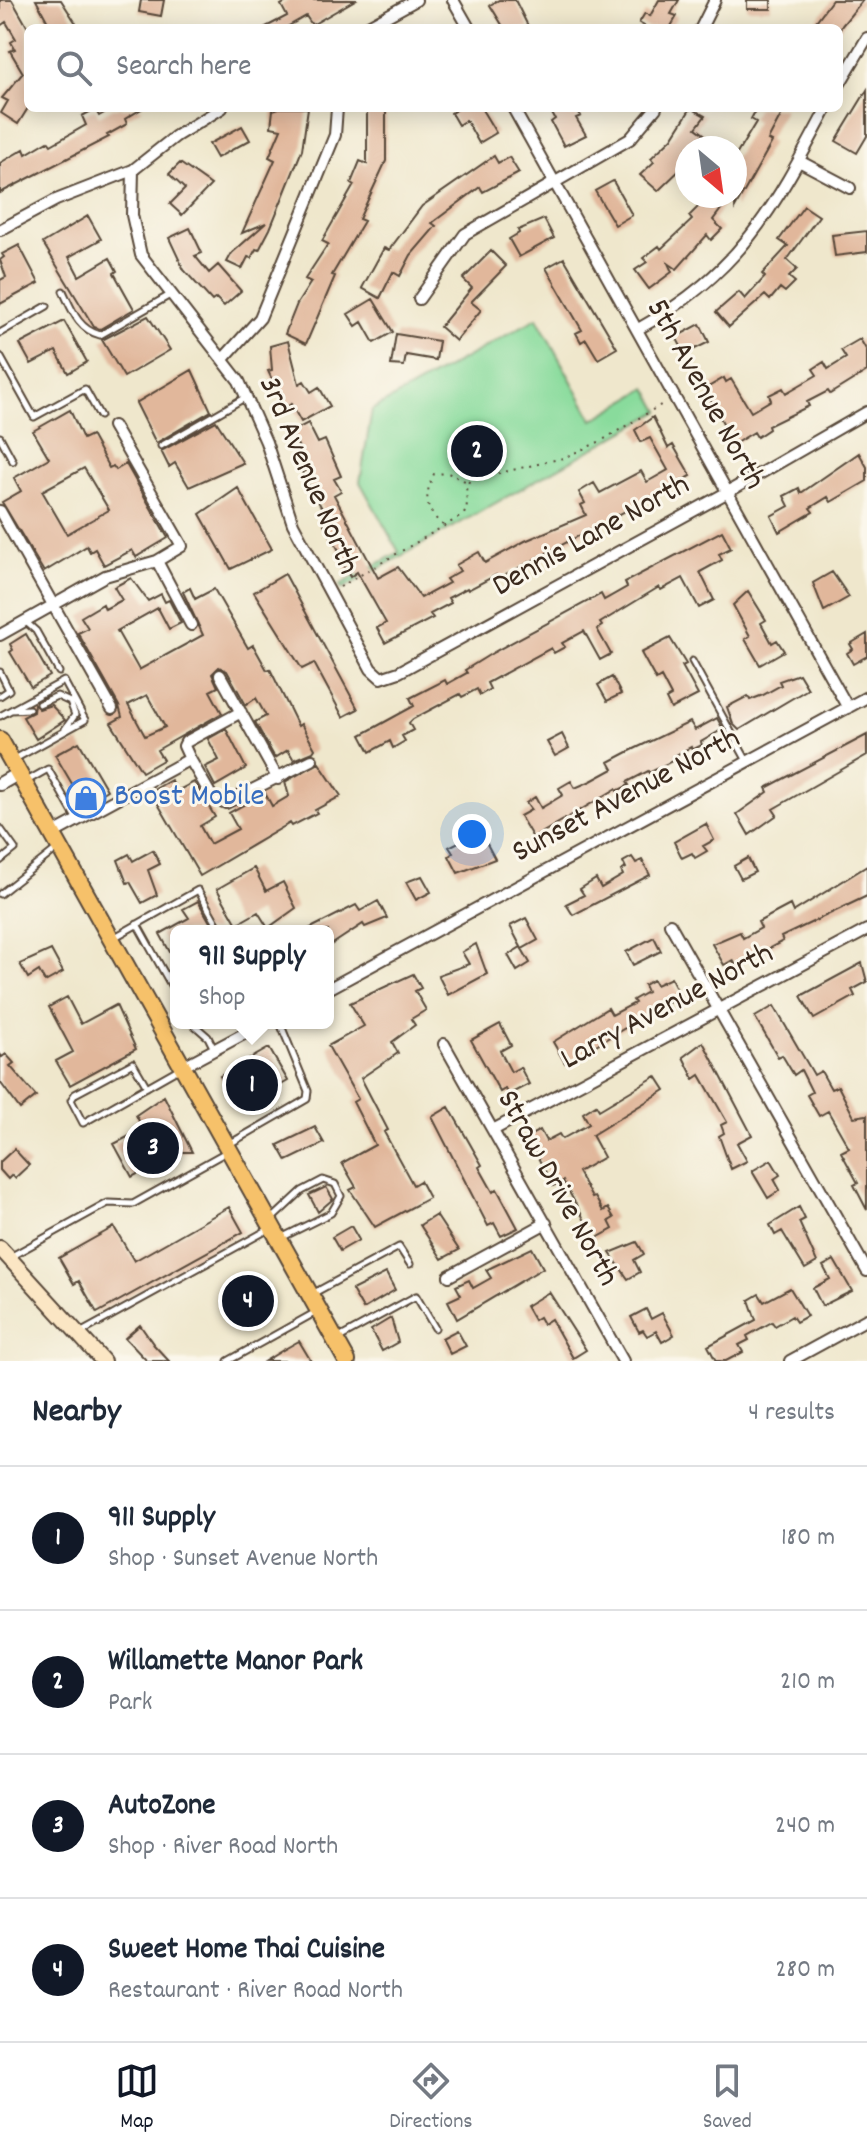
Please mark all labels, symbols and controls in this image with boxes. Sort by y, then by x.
search box [24,24,843,112]
icon: search [52,46,96,90]
text: Search here [116,47,252,90]
north arrow [675,136,747,208]
street label: 5th Avenue North [633,291,775,499]
street label: 3rd Avenue North [244,370,370,582]
pin: 2 [451,421,503,481]
street label: Dennis Lane North [485,464,699,610]
street label: Sunset Avenue North [505,717,749,877]
place label: Boost Mobile [114,775,265,821]
shop icon: Boost Mobile [65,777,107,819]
your location [452,814,492,854]
popup [170,925,334,1029]
street label: Larry Avenue North [553,932,783,1084]
text: 911 Supply [199,937,305,980]
text: Shop [199,980,246,1017]
pin: 1 [226,1055,278,1115]
street label: Straw Drive North [483,1082,629,1296]
pin: 3 [127,1118,179,1178]
pin: 4 [222,1271,274,1331]
text: Nearby [32,1389,121,1438]
text: 4 results [748,1395,835,1432]
text: 911 Supply [108,1498,215,1541]
text: 1 [55,1520,61,1557]
text: 180 m [781,1520,835,1557]
text: Shop · Sunset Avenue North [108,1541,378,1578]
text: Willamette Manor Park [108,1642,363,1685]
text: 2 [52,1664,64,1701]
text: 210 m [780,1664,835,1701]
text: Park [108,1685,152,1722]
text: AutoZone [108,1786,215,1829]
text: 3 [52,1808,64,1845]
text: 240 m [775,1808,835,1845]
text: Shop · River Road North [108,1829,338,1866]
text: Sweet Home Thai Cuisine [108,1930,385,1973]
text: 4 [53,1952,63,1989]
text: 280 m [775,1952,835,1989]
text: Restaurant · River Road North [108,1973,403,2010]
tab: Map [115,2059,159,2138]
tab: Directions [389,2059,473,2138]
tab: Saved [703,2059,752,2138]

